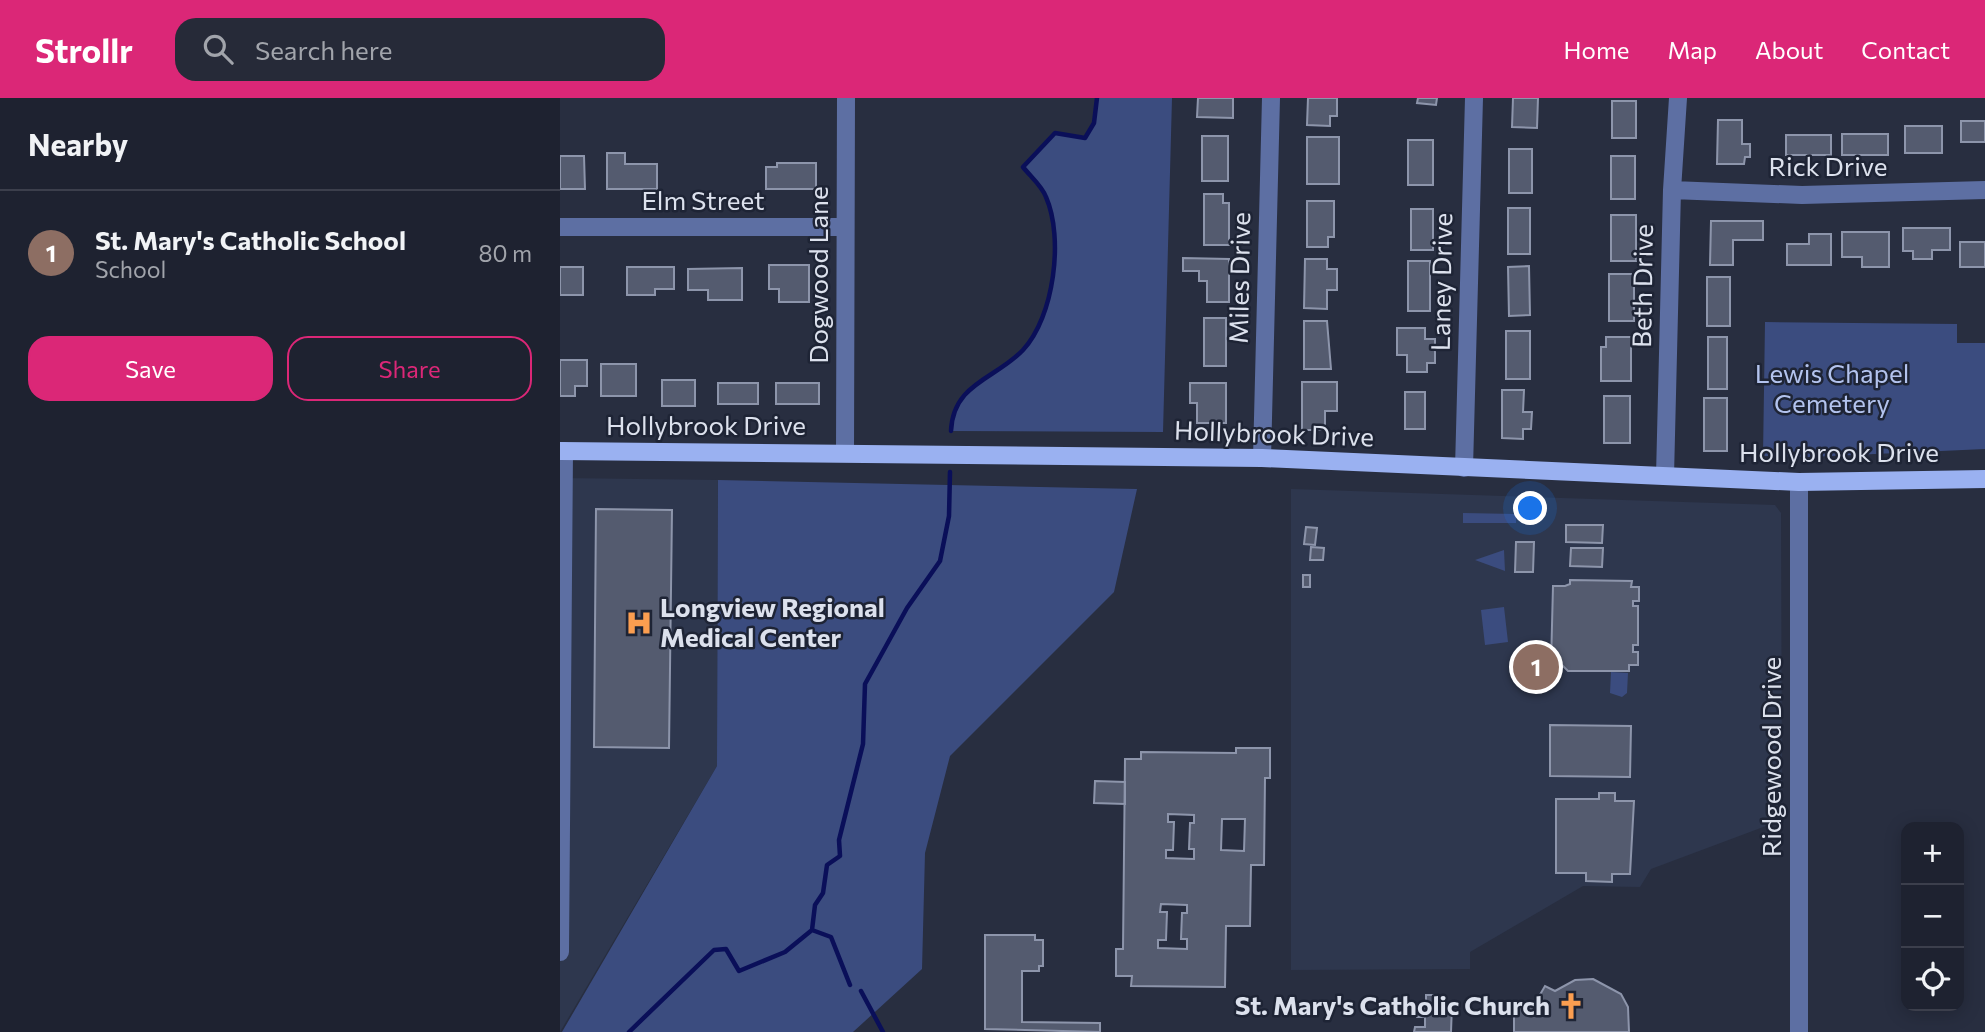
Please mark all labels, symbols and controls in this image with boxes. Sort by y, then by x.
search box [175,18,665,81]
text: Strollr [35,29,133,70]
icon: search [199,30,237,68]
text: Search here [255,34,392,65]
text: Home [1564,35,1630,64]
text: Map [1668,35,1717,64]
text: About [1755,35,1823,64]
text: Contact [1861,35,1950,64]
text: Nearby [28,125,128,162]
street label: Rick Drive [1769,150,1887,181]
street label: Elm Street [641,184,765,215]
street label: Dogwood Lane [802,186,833,364]
street label: Miles Drive [1222,212,1255,344]
street label: Laney Drive [1424,213,1457,351]
text: St. Mary's Catholic School [95,224,406,255]
street label: Beth Drive [1625,224,1658,348]
text: 1 [46,239,56,267]
text: 80 m [479,239,532,267]
text: School [95,255,166,283]
button: Save [28,336,273,401]
button: Share [287,336,532,401]
park label: Lewis Chapel Cemetery [1755,357,1909,418]
street label: Hollybrook Drive [606,409,806,440]
street label: Hollybrook Drive [1174,414,1375,451]
street label: Hollybrook Drive [1739,436,1939,467]
your location [1513,491,1547,525]
place label: Longview Regional Medical Center [660,591,885,652]
hospital icon: Longview Regional Medical Center [624,608,654,638]
pin: 1 [1513,641,1559,693]
street label: Ridgewood Drive [1755,657,1786,857]
map controls [1901,822,1964,1011]
button: + [1901,822,1964,885]
button: − [1901,885,1964,948]
button: locate [1901,948,1964,1011]
place label: St. Mary's Catholic Church [1235,989,1550,1020]
church icon: St. Mary's Catholic Church [1556,991,1586,1021]

